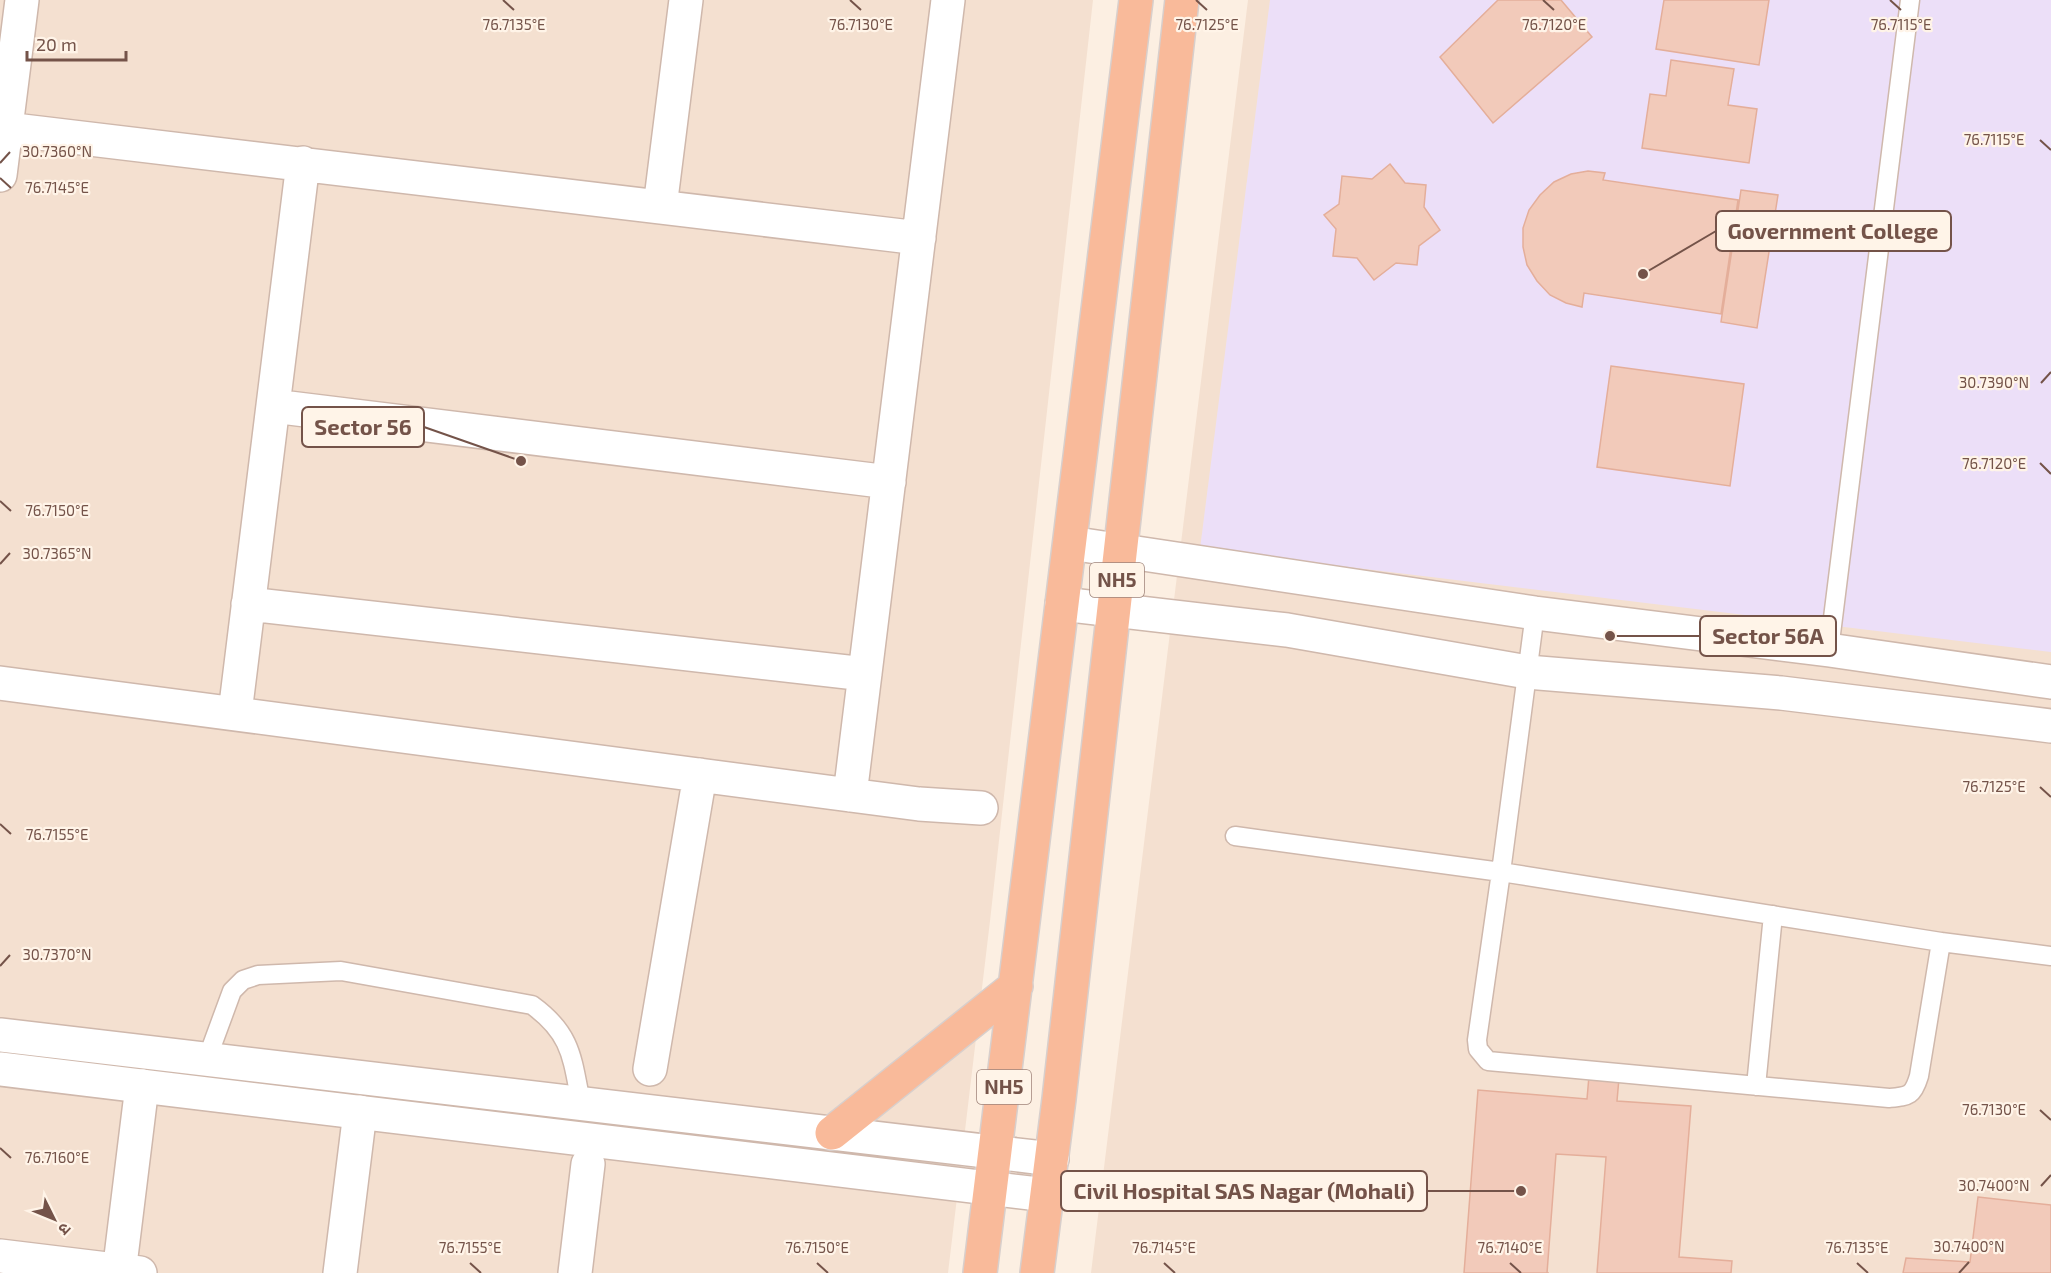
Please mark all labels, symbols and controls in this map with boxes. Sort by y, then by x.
text: 76.7135°E [482,15,546,33]
text: 76.7130°E [829,15,893,33]
text: 76.7125°E [1175,15,1239,33]
text: 76.7120°E [1522,15,1586,33]
text: 76.7115°E [1871,15,1931,33]
scale bar [27,24,126,62]
text: 20 m [36,33,77,55]
text: 76.7115°E [1964,130,2024,148]
text: 30.7360°N [22,142,92,160]
text: 76.7145°E [25,178,89,196]
callout: Government College [1716,211,1951,251]
text: Government College [1728,217,1938,243]
text: 30.7390°N [1959,373,2029,391]
callout: Sector 56 [302,407,424,447]
text: Sector 56 [314,413,412,439]
text: 76.7120°E [1962,454,2026,472]
text: 76.7150°E [25,501,89,519]
text: 30.7365°N [23,544,91,562]
road number: NH5 [1090,563,1144,597]
callout: Sector 56A [1700,616,1836,656]
text: Sector 56A [1712,622,1824,648]
text: 76.7125°E [1962,777,2026,795]
text: 76.7155°E [26,825,88,843]
text: 30.7370°N [22,945,92,963]
road number: NH5 [977,1070,1031,1104]
text: 76.7130°E [1962,1100,2026,1118]
text: 76.7160°E [25,1148,89,1166]
callout: Civil Hospital SAS Nagar (Mohali) [1061,1171,1427,1211]
text: 30.7400°N [1958,1176,2030,1194]
text: Civil Hospital SAS Nagar (Mohali) [1073,1177,1415,1203]
north arrow [24,1189,84,1249]
text: उ [55,1220,75,1240]
text: 30.7400°N [1933,1237,2005,1255]
text: 76.7155°E [439,1238,501,1256]
text: 76.7150°E [785,1238,849,1256]
text: 76.7145°E [1132,1238,1196,1256]
text: 76.7140°E [1478,1238,1542,1256]
text: 76.7135°E [1825,1238,1889,1256]

